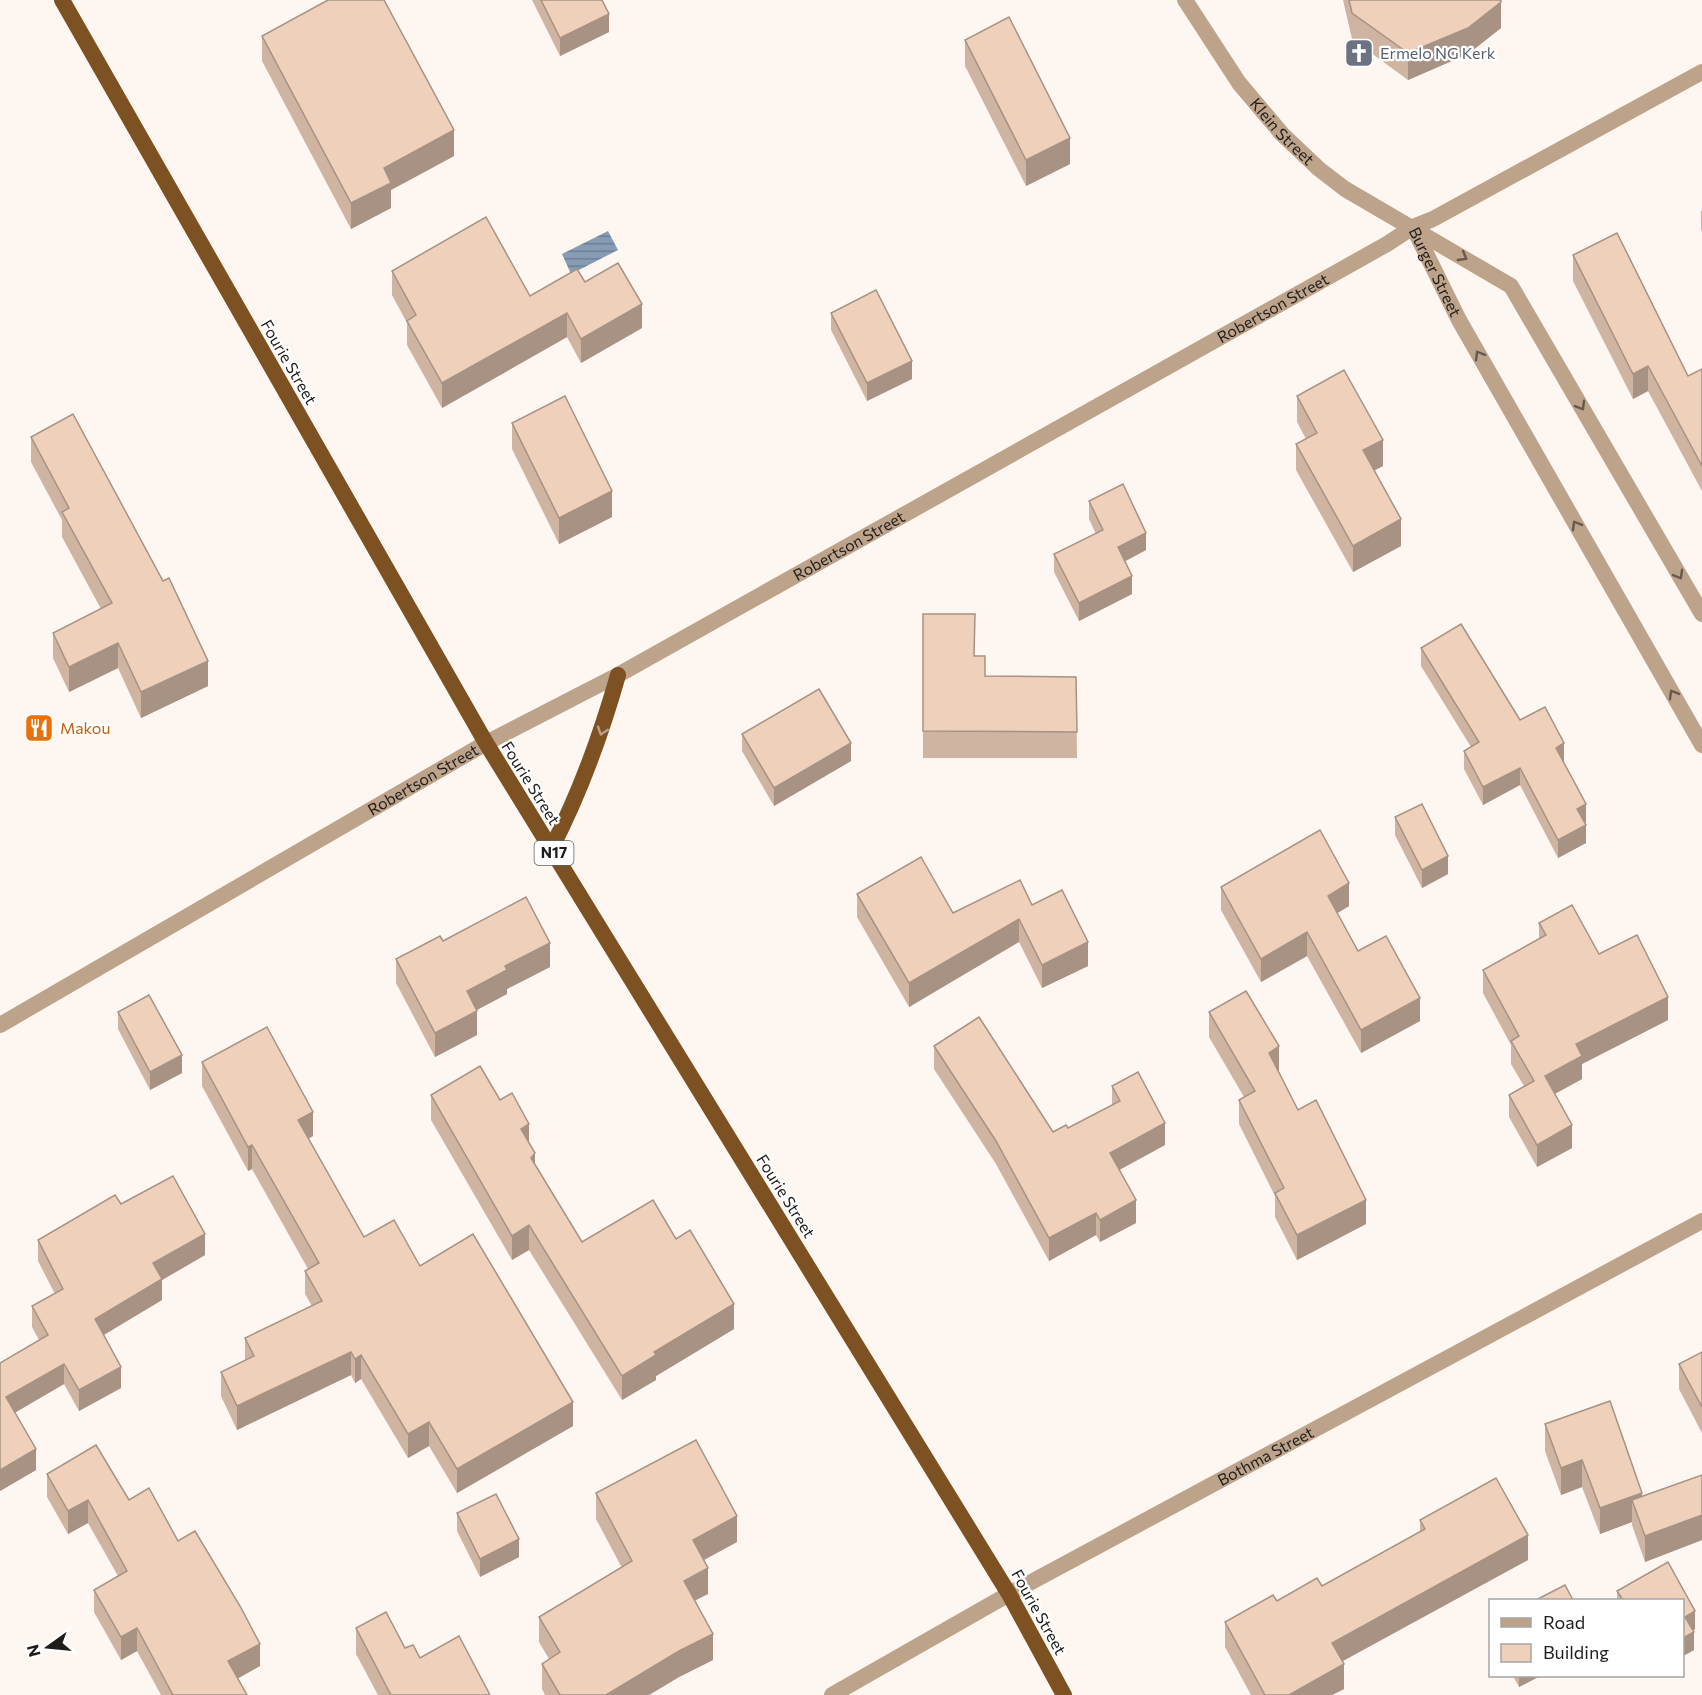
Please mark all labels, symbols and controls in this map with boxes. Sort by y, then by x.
church icon: Ermelo NG Kerk [1343,37,1375,69]
place label: Ermelo NG Kerk [1380,43,1496,62]
street label: Klein Street [1247,94,1319,169]
street label: Burger Street [1406,224,1466,320]
one-way arrow [1457,250,1467,261]
street label: Robertson Street [1213,269,1332,346]
street label: Fourie Street [258,316,322,408]
one-way arrow [1475,351,1487,361]
one-way arrow [1573,400,1585,410]
street label: Robertson Street [789,506,908,584]
one-way arrow [1572,521,1583,531]
one-way arrow [1672,569,1683,579]
one-way arrow [1669,690,1680,700]
restaurant icon: Makou [23,712,55,744]
place label: Makou [60,718,110,737]
one-way arrow [597,725,609,736]
street label: Fourie Street [498,738,565,828]
street label: Robertson Street [364,739,482,819]
road number: N17 [534,841,574,865]
street label: Fourie Street [753,1151,820,1241]
street label: Bothma Street [1214,1422,1317,1489]
street label: Fourie Street [1008,1566,1071,1658]
legend [1489,1599,1684,1677]
text: Road [1543,1611,1585,1633]
north arrow [18,1617,78,1677]
text: Building [1543,1641,1609,1663]
text: N [22,1643,44,1659]

